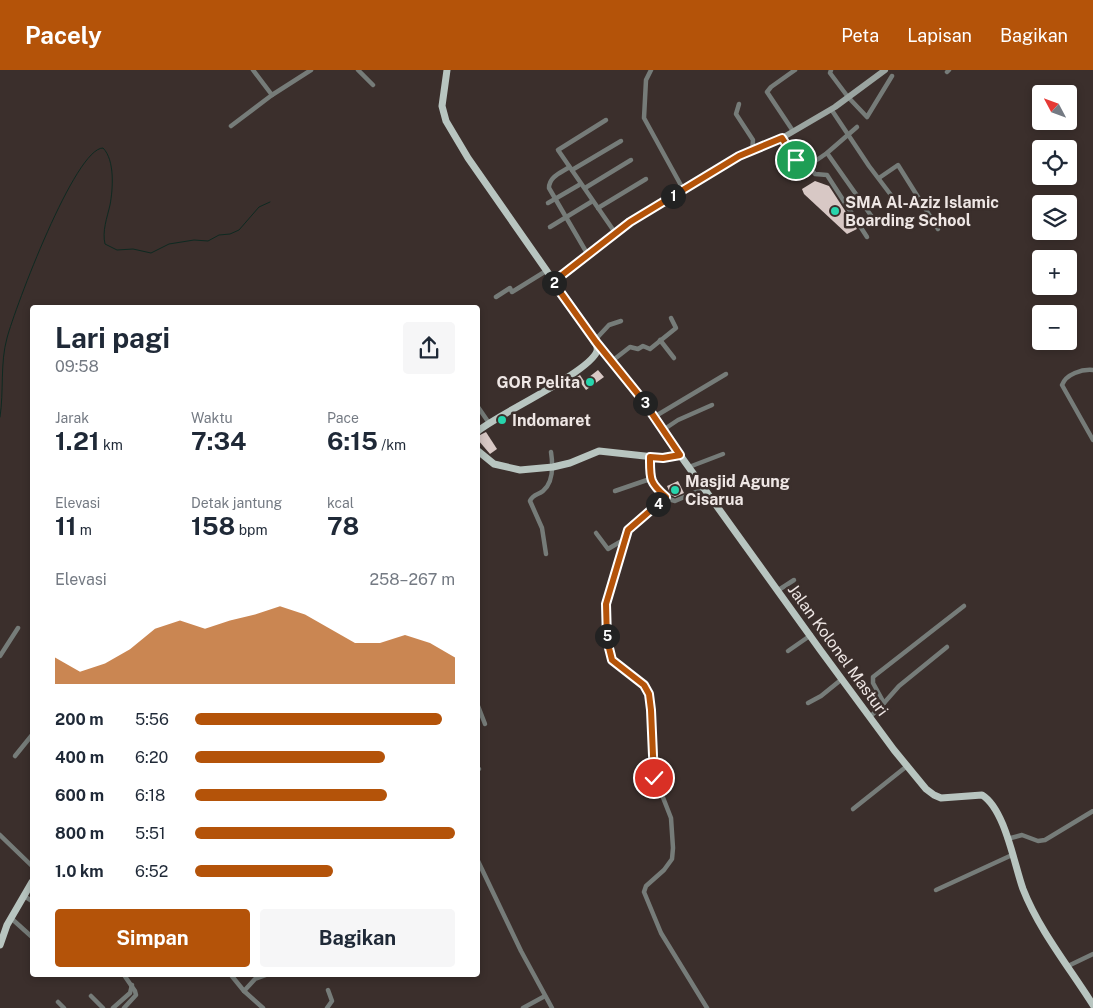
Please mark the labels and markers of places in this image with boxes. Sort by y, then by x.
pin [775,139,817,181]
pin: 1 [660,184,686,208]
place label: SMA Al-Aziz Islamic Boarding School [845,193,999,230]
marker: SMA Al-Aziz Islamic Boarding School [829,205,841,217]
pin: 2 [542,270,566,296]
place label: GOR Pelita [496,373,580,392]
marker: GOR Pelita [584,376,596,388]
pin: 3 [632,390,658,416]
place label: Indomaret [512,411,591,430]
marker: Indomaret [496,414,508,426]
place label: Masjid Agung Cisarua [685,472,790,509]
marker: Masjid Agung Cisarua [669,484,681,496]
pin: 4 [646,492,670,516]
pin: 5 [594,624,620,648]
pin [633,757,675,799]

